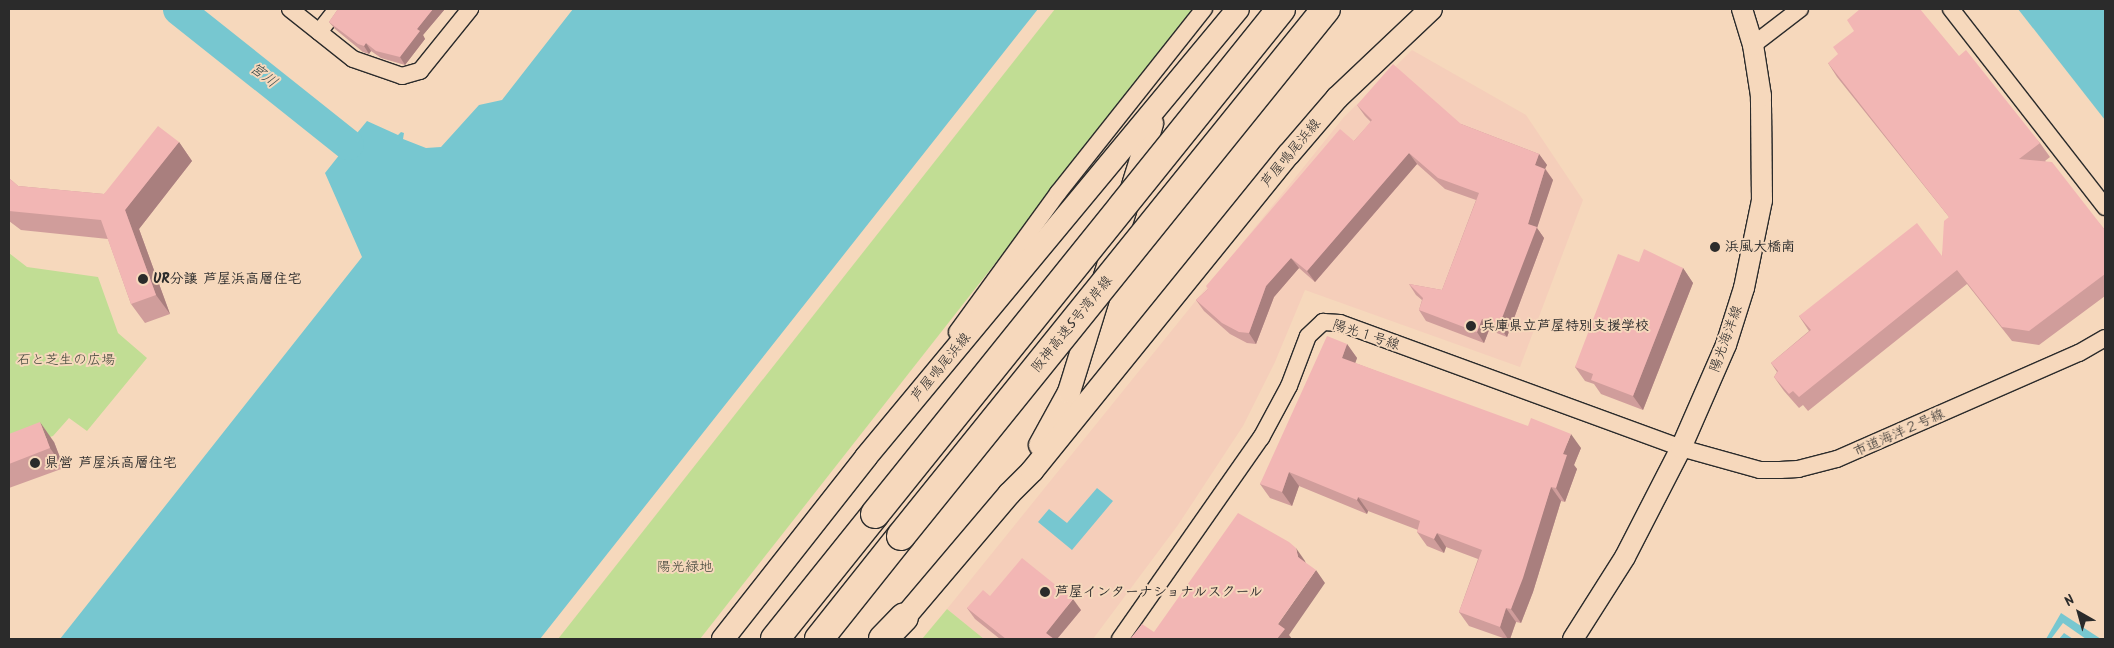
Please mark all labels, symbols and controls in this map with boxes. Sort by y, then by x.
water label: 宮川 [246,60,280,92]
street label: 芦屋鳴尾浜線 [1258,115,1324,191]
place label: 浜風大橋南 [1725,239,1795,255]
marker: 浜風大橋南 [1709,241,1721,253]
place label: UR分譲 芦屋浜高層住宅 [153,271,301,287]
street label: 阪神高速5号湾岸線 [1028,272,1116,376]
marker: UR分譲 芦屋浜高層住宅 [137,273,149,285]
street label: 陽光海洋線 [1706,303,1746,375]
street label: 陽光１号線 [1330,316,1402,354]
place label: 兵庫県立芦屋特別支援学校 [1481,318,1649,334]
marker: 兵庫県立芦屋特別支援学校 [1465,320,1477,332]
street label: 芦屋鳴尾浜線 [908,329,974,405]
park label: 石と芝生の広場 [17,352,115,368]
street label: 市道海洋２号線 [1851,405,1947,461]
place label: 県営 芦屋浜高層住宅 [45,455,176,471]
marker: 県営 芦屋浜高層住宅 [29,457,41,469]
park label: 陽光緑地 [657,559,713,575]
place label: 芦屋インターナショナルスクール [1055,584,1265,600]
marker: 芦屋インターナショナルスクール [1039,586,1051,598]
north arrow [2054,588,2104,638]
text: N [2060,590,2080,613]

